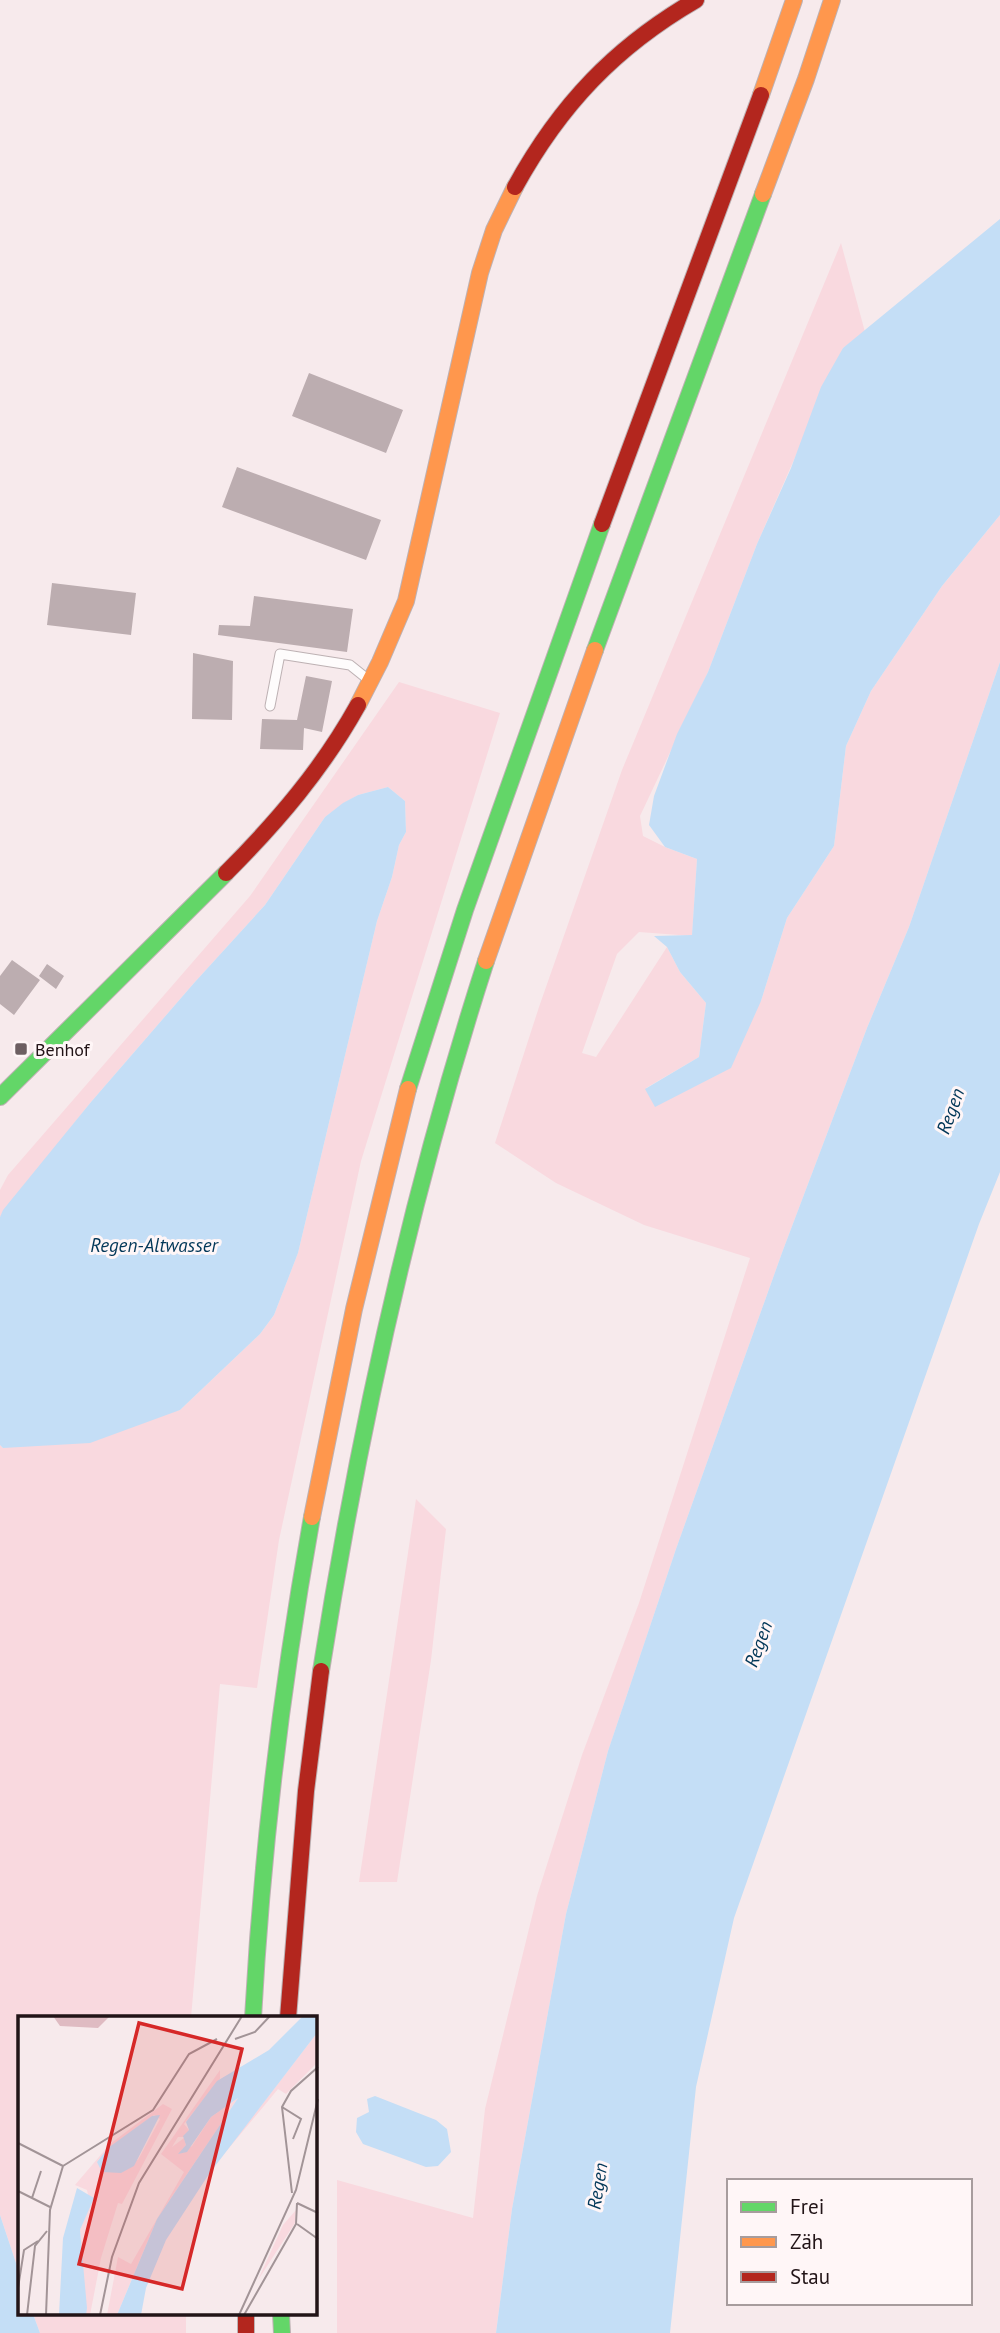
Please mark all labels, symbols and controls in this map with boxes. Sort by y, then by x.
place label: Benhof [35,1038,91,1061]
marker: Benhof [13,1041,29,1057]
water label: Regen [931,1085,969,1137]
water label: Regen-Altwasser [90,1233,220,1257]
water label: Regen [739,1618,777,1670]
inset map [18,2016,317,2316]
water label: Regen [581,2161,613,2211]
legend [727,2179,972,2305]
text: Frei [790,2193,824,2220]
text: Zäh [790,2228,823,2255]
text: Stau [790,2263,830,2290]

